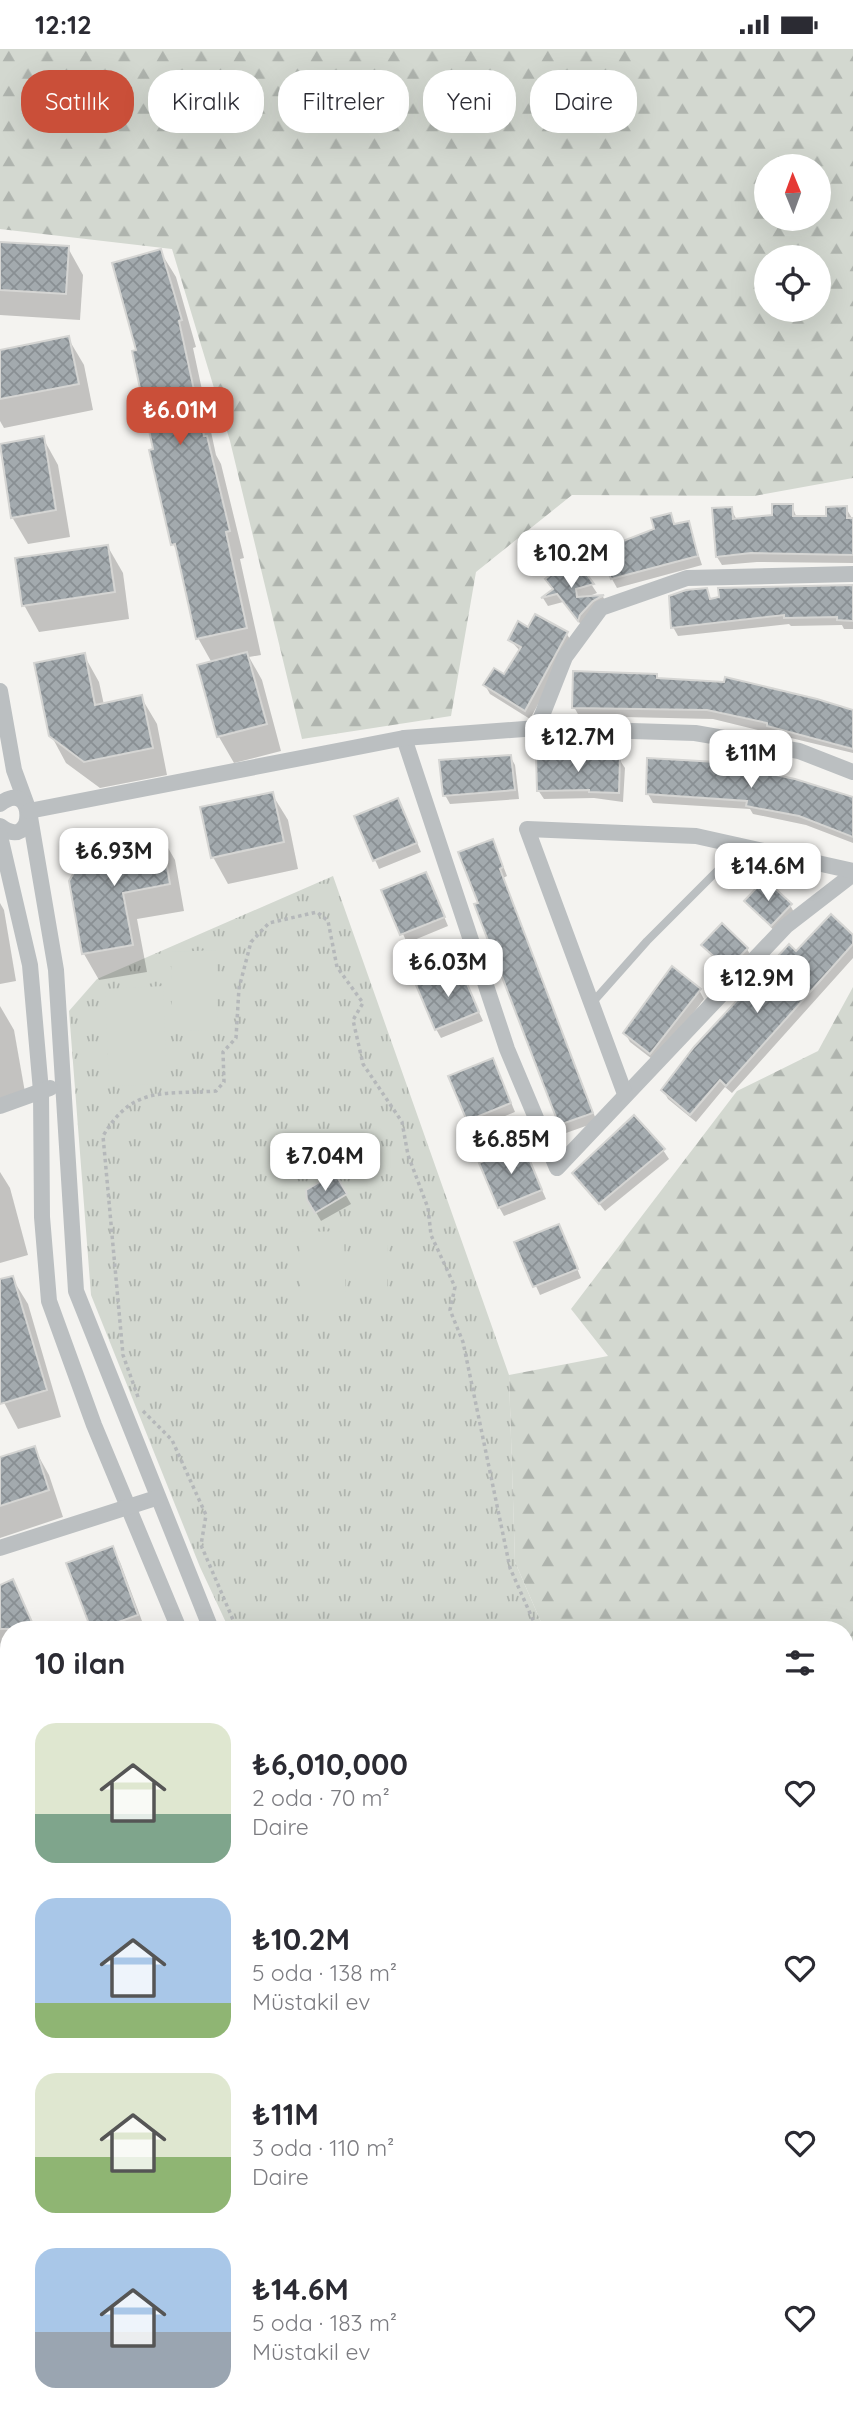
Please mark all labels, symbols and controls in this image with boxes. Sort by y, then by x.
text: 12:12 [35,8,92,41]
chip: Satılık [21,70,134,133]
chip: Kiralık [148,70,264,133]
chip: Filtreler [278,70,409,133]
chip: Yeni [423,70,516,133]
chip: Daire [530,70,637,133]
north arrow [754,154,831,231]
map controls [754,154,831,322]
button: locate [754,245,831,322]
pin: ₺6.01M [123,387,237,447]
text: ₺6.01M [143,395,217,424]
pin: ₺10.2M [514,531,628,590]
text: ₺10.2M [533,538,609,567]
pin: ₺12.7M [521,715,635,774]
text: ₺12.7M [541,722,615,751]
pin: ₺11M [710,731,792,790]
text: ₺11M [725,738,777,767]
pin: ₺6.93M [57,829,171,888]
text: ₺6.93M [75,836,153,865]
pin: ₺14.6M [711,843,825,903]
text: ₺14.6M [731,851,805,880]
pin: ₺6.03M [391,939,505,999]
text: ₺6.03M [409,947,487,976]
pin: ₺12.9M [700,955,814,1015]
text: ₺12.9M [720,963,794,992]
pin: ₺6.85M [454,1117,568,1176]
text: ₺6.85M [472,1124,550,1153]
pin: ₺7.04M [268,1133,382,1193]
text: ₺7.04M [286,1141,364,1170]
text: 10 ilan [35,1644,125,1682]
icon: filters [781,1644,819,1682]
text: ₺6,010,000 [252,1745,408,1783]
icon: home [91,1751,175,1835]
icon: heart [781,1774,819,1812]
text: 2 oda · 70 m² [252,1783,390,1812]
text: Daire [252,1812,309,1841]
text: ₺10.2M [252,1920,350,1958]
icon: home [91,1926,175,2010]
icon: heart [781,1949,819,1987]
text: 5 oda · 138 m² [252,1958,397,1987]
text: Müstakil ev [252,1987,370,2016]
text: ₺11M [252,2095,319,2133]
icon: home [91,2101,175,2185]
icon: heart [781,2124,819,2162]
text: 3 oda · 110 m² [252,2133,394,2162]
text: Daire [252,2162,309,2191]
text: ₺14.6M [252,2270,349,2308]
icon: home [91,2276,175,2360]
icon: heart [781,2299,819,2337]
text: 5 oda · 183 m² [252,2308,397,2337]
text: Müstakil ev [252,2337,370,2366]

